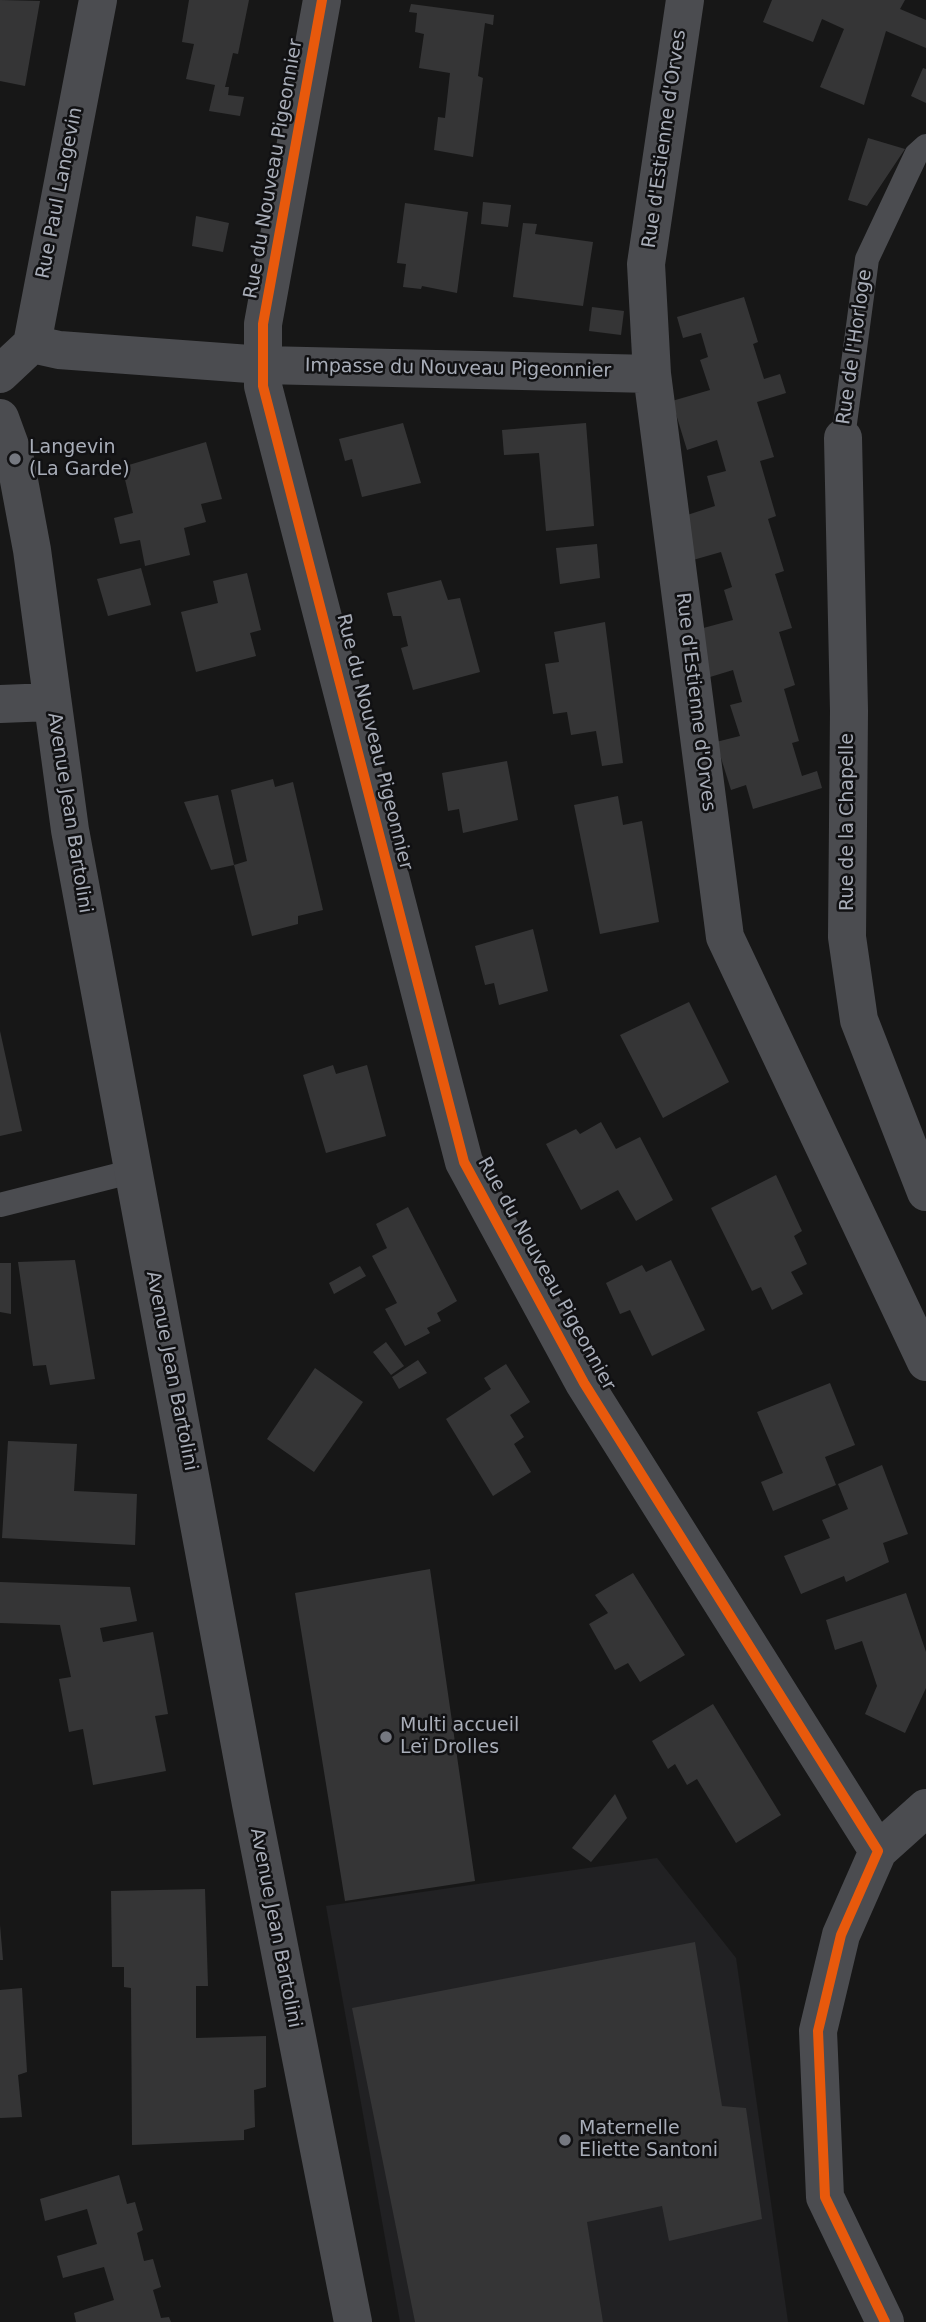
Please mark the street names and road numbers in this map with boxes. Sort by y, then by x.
street label: Rue d'Estienne d'Orves [638,28,692,250]
street label: Rue du Nouveau Pigeonnier [240,37,308,301]
street label: Rue Paul Langevin [32,105,88,281]
street label: Rue de l'Horloge [833,268,877,426]
street label: Impasse du Nouveau Pigeonnier [305,355,611,383]
street label: Rue d'Estienne d'Orves [670,591,720,813]
street label: Rue du Nouveau Pigeonnier [331,611,417,873]
street label: Avenue Jean Bartolini [42,711,96,915]
street label: Rue de la Chapelle [837,733,859,911]
street label: Rue du Nouveau Pigeonnier [472,1153,620,1395]
street label: Avenue Jean Bartolini [140,1269,202,1473]
street label: Avenue Jean Bartolini [244,1826,306,2030]

